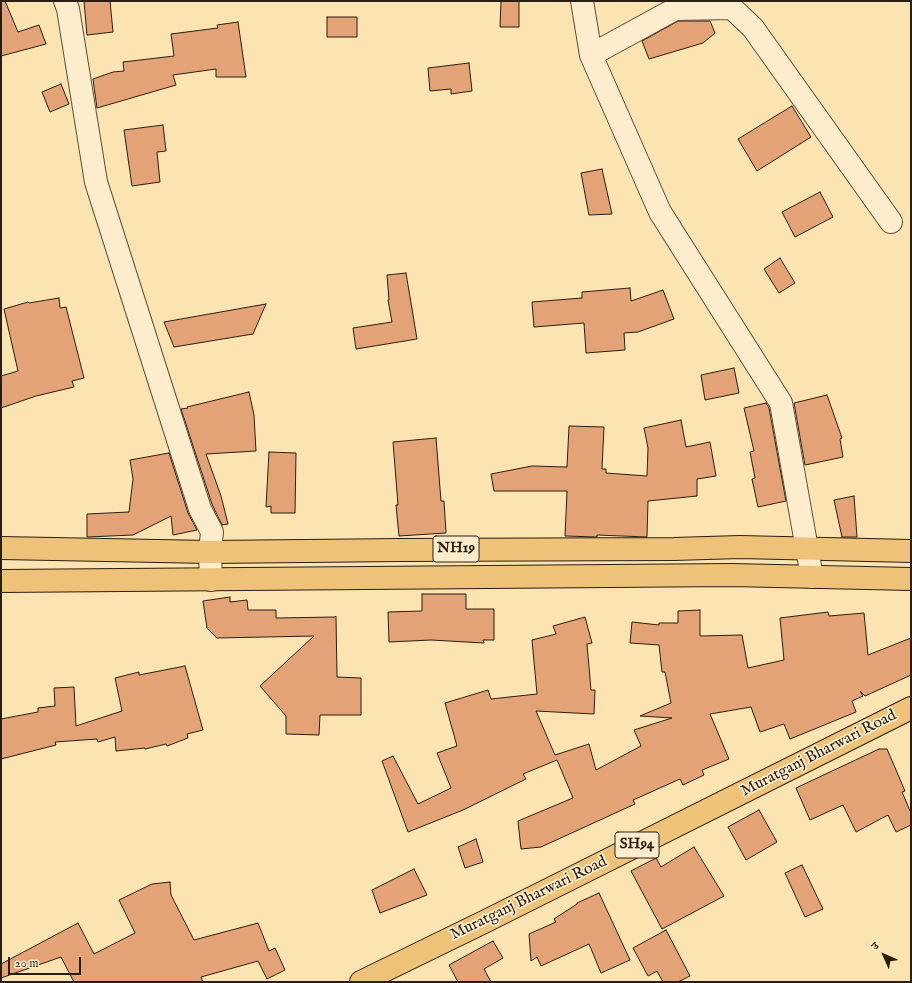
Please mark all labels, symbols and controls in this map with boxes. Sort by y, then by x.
road number: NH19 [433,536,479,562]
street label: Muratganj Bharwari Road [738,706,900,802]
road number: SH94 [615,832,659,858]
street label: Muratganj Bharwari Road [448,853,610,945]
north arrow [864,935,904,975]
text: उ [869,940,882,953]
scale bar [10,949,83,975]
text: 20 m [15,956,38,971]

